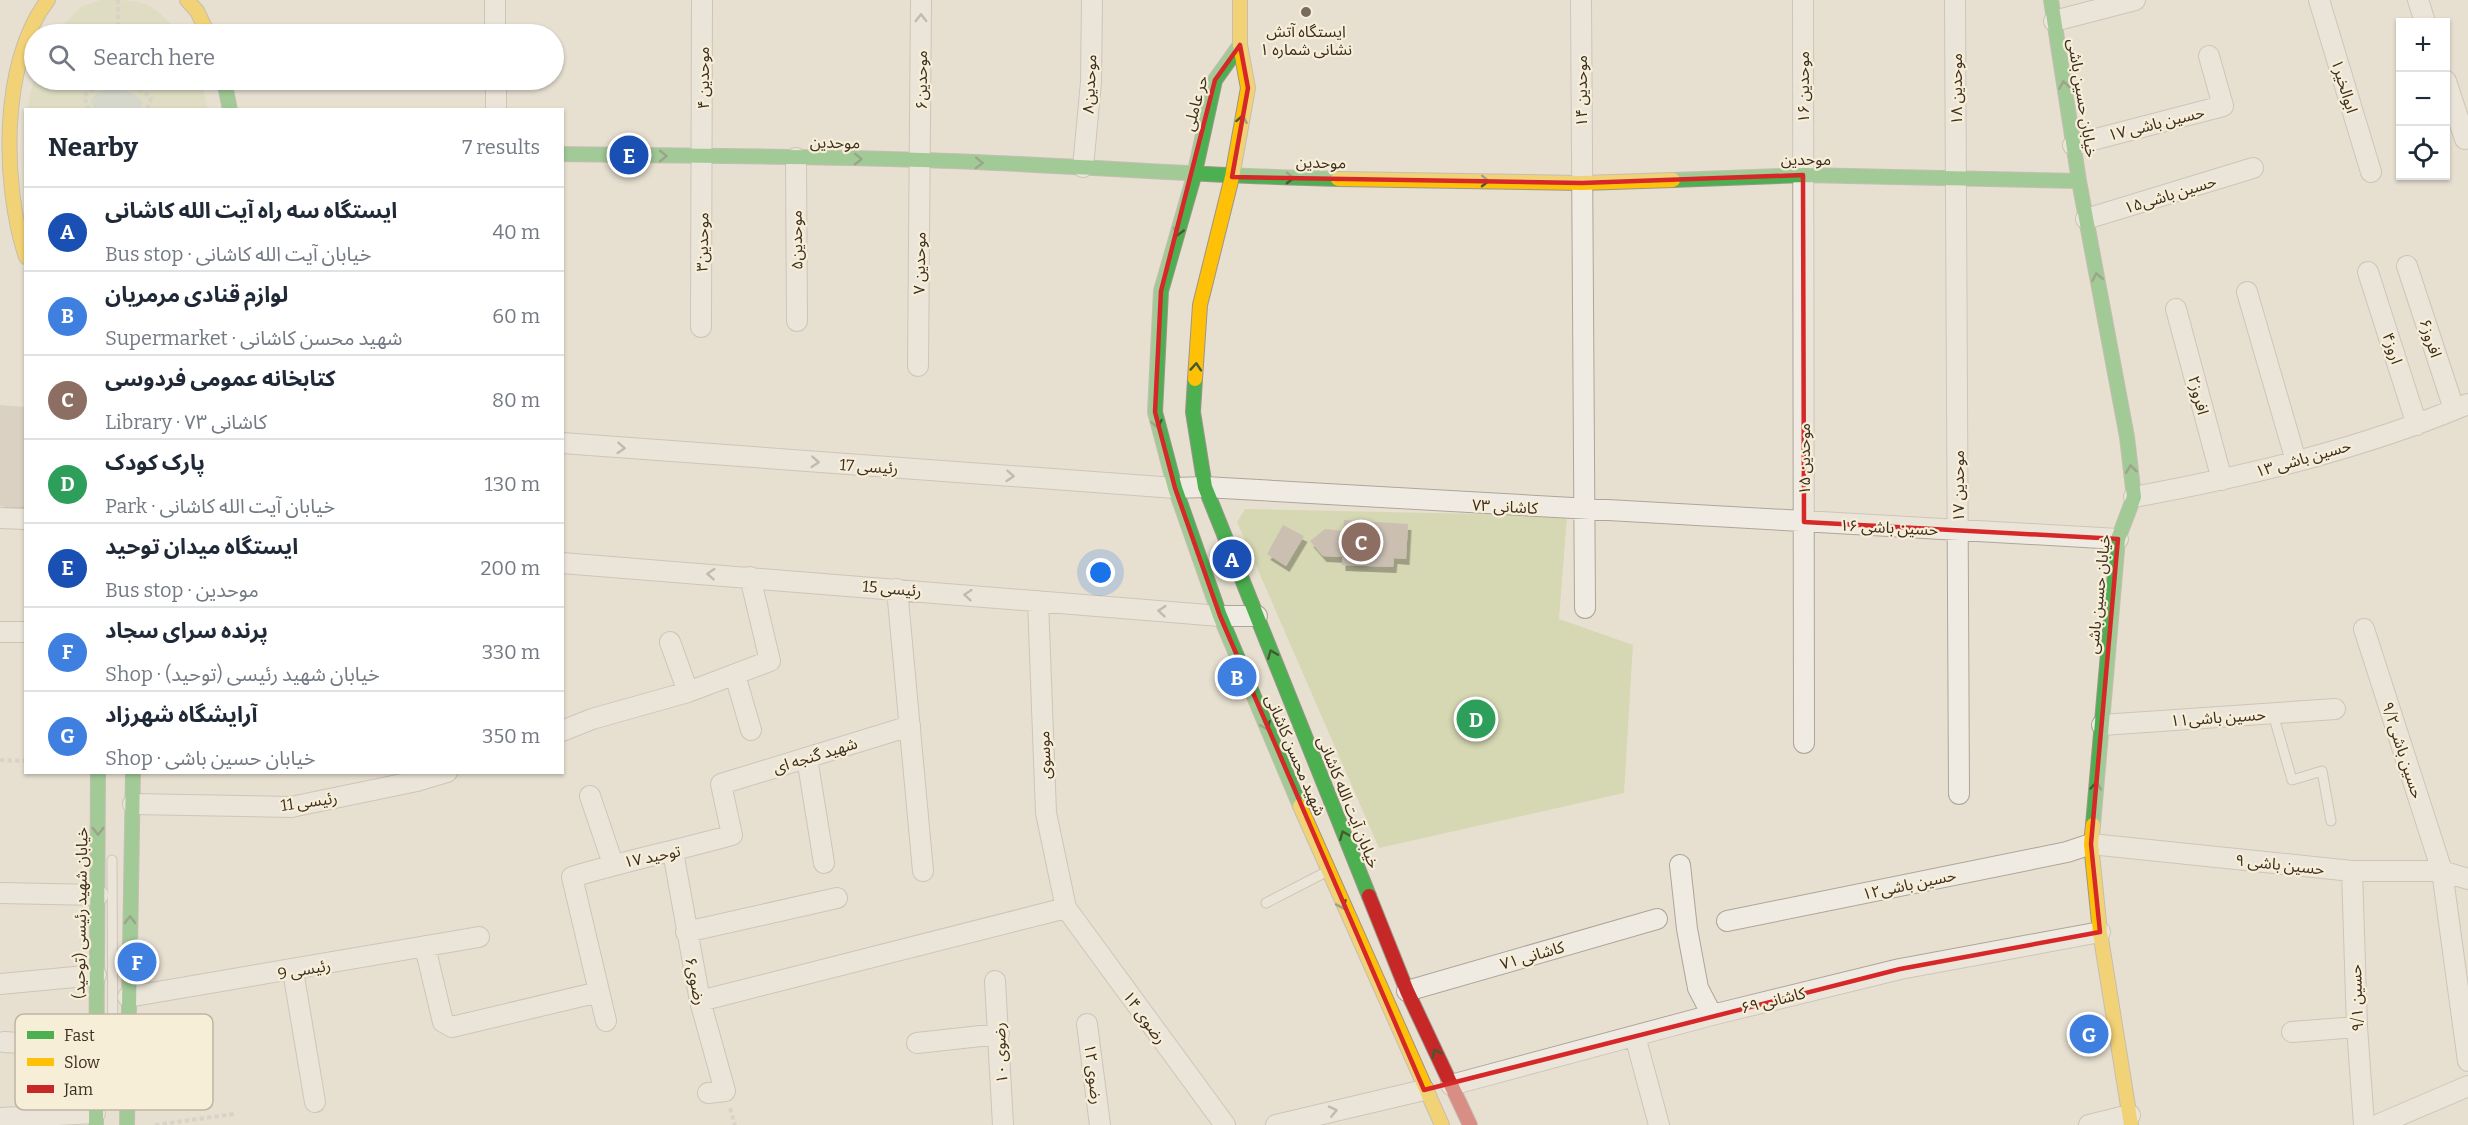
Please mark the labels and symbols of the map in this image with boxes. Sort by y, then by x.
marker: ایستگاه آتش نشانی شماره ۱ [1299,5,1313,19]
one-way arrow [915,13,927,22]
place label: ایستگاه آتش نشانی شماره ۱ [1260,22,1352,59]
street label: خیابان حسین باشی [2064,37,2101,159]
street label: موحدین ۴ [694,47,713,109]
street label: موحدین۶ [912,50,931,110]
street label: موحدین ۱۶ [1794,51,1813,123]
street label: موحدین ۱۸ [1947,53,1966,125]
street label: موحدین۸ [1078,54,1101,114]
street label: موحدین ۱۴ [1572,55,1591,127]
street label: ابوالخیر۱ [2327,57,2362,115]
street label: حر عاملی [1179,73,1212,133]
one-way arrow [2058,80,2070,90]
street label: حسین باشی ۱۷ [2106,102,2206,145]
one-way arrow [1235,115,1248,125]
pin: E [610,132,648,178]
street label: موحدین [810,133,860,152]
one-way arrow [658,149,667,162]
street label: موحدین [1781,150,1831,169]
one-way arrow [853,153,862,166]
street label: موحدین [1296,153,1346,172]
one-way arrow [974,156,983,169]
street label: حسین باشی۱۵ [2122,171,2219,218]
one-way arrow [1286,172,1295,184]
one-way arrow [1481,175,1490,187]
street label: موحدین۵ [786,210,807,270]
street label: موحدین۳ [692,212,713,272]
one-way arrow [1173,226,1185,237]
street label: موحدین ۷ [909,231,930,295]
one-way arrow [2091,273,2104,283]
street label: افروز۶ [2415,316,2446,360]
street label: اروز۴ [2379,330,2406,366]
one-way arrow [1189,362,1202,371]
street label: افروز۲ [2184,374,2213,417]
one-way arrow [1150,419,1163,429]
street label: موحدین ۱۵ [1795,423,1814,495]
street label: حسین باشی ۱۳ [2253,436,2353,481]
one-way arrow [616,441,625,454]
street label: موحدین ۱۷ [1949,450,1968,522]
one-way arrow [811,455,820,468]
street label: رئیسی 17 [839,455,899,478]
one-way arrow [2125,465,2138,474]
one-way arrow [1005,469,1014,482]
street label: کاشانی ۷۳ [1471,495,1539,518]
street label: حسین باشی ۱۶ [1839,515,1939,540]
pin: C [1342,520,1380,564]
street label: خیابان حسین باشی [2083,533,2114,655]
pin: A [1212,536,1252,582]
your location [1086,558,1115,587]
one-way arrow [706,568,715,581]
street label: رئیسی 15 [862,576,922,601]
one-way arrow [963,589,972,602]
one-way arrow [1158,605,1167,618]
one-way arrow [1267,649,1279,660]
pin: B [1218,654,1256,700]
street label: شهید محسن کاشانی [1261,692,1330,819]
pin: D [1456,696,1496,742]
street label: حسین باشی۹/۲ [2378,699,2427,801]
street label: حسین باشی۱۱ [2170,705,2266,730]
one-way arrow [1259,719,1271,730]
street label: موسوی [1034,731,1055,779]
street label: خیابان آیت الله کاشانی [1313,733,1384,871]
street label: شهید گنجه ای [771,734,860,777]
one-way arrow [2089,781,2102,790]
street label: رئیسی 11 [279,788,339,815]
one-way arrow [92,826,104,835]
street label: خیابان شهید رئیسی (توحید) [70,827,91,999]
one-way arrow [1339,830,1352,840]
street label: توحید ۱۷ [622,841,683,872]
street label: حسین باشی ۹ [2234,850,2325,879]
street label: حسین باشی۱۲ [1860,865,1958,904]
one-way arrow [1334,899,1346,910]
one-way arrow [124,915,136,924]
street label: کاشانی ۷۱ [1498,937,1567,974]
pin: F [118,940,156,984]
street label: رئیسی 9 [276,955,332,984]
street label: رضوی۶ [681,955,710,1007]
street label: حسین ۹/۱ [2346,964,2367,1032]
street label: کاشانی ۶۹ [1739,983,1808,1018]
street label: رضوی ۱۴ [1119,987,1170,1048]
pin: G [2070,1012,2108,1056]
legend [15,1014,213,1110]
street label: رضوی ۱۰ [989,1022,1012,1084]
text: Fast [64,1026,95,1045]
street label: رضوی ۱۲ [1080,1043,1107,1106]
one-way arrow [1431,1049,1443,1060]
text: Slow [64,1053,100,1072]
text: Jam [63,1080,93,1099]
one-way arrow [1328,1106,1338,1119]

